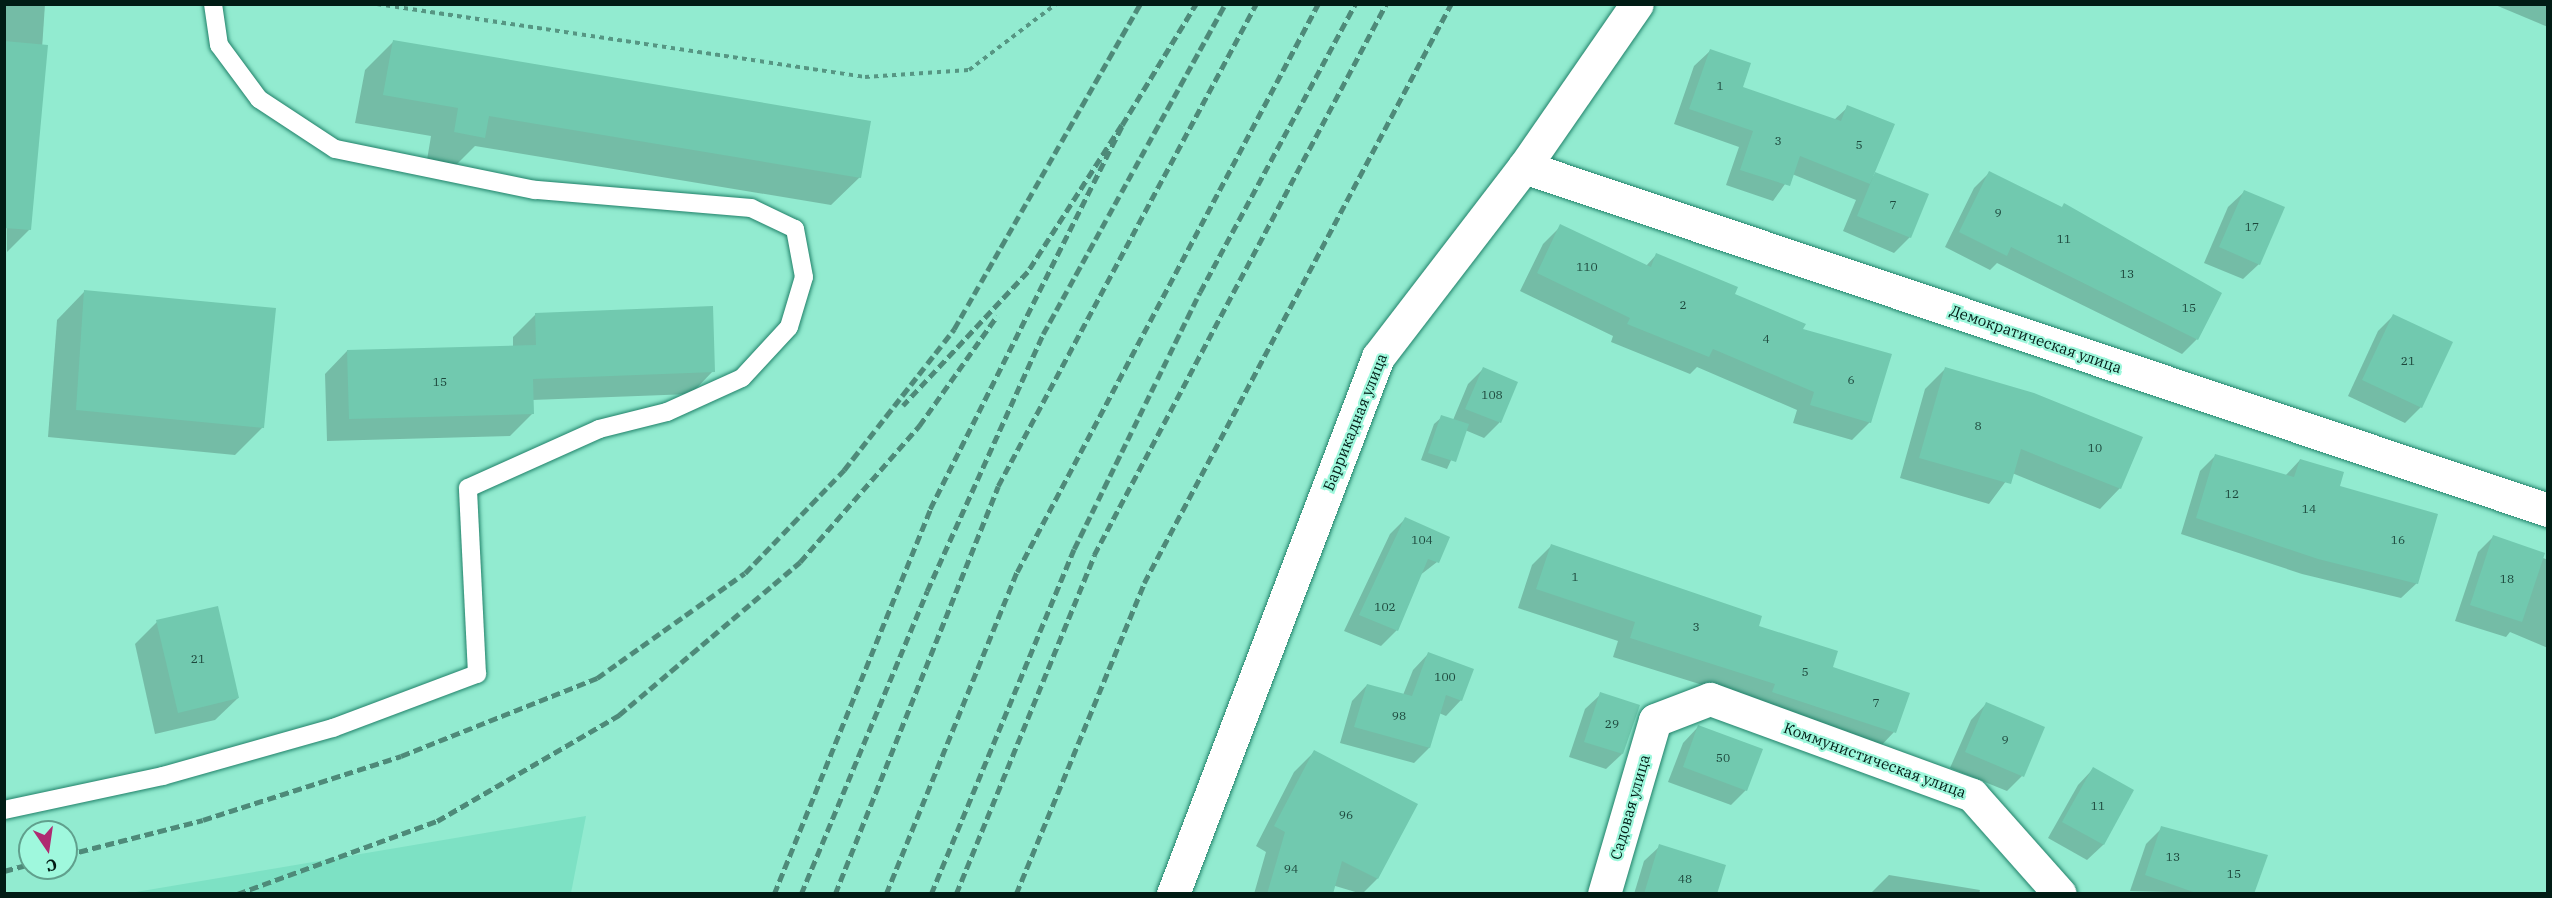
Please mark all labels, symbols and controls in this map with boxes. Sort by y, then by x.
house number: 1 [1716,79,1724,93]
house number: 3 [1774,134,1782,148]
house number: 5 [1855,138,1863,152]
house number: 7 [1889,198,1897,212]
house number: 9 [1994,206,2002,220]
house number: 17 [2245,220,2259,234]
house number: 11 [2057,232,2071,246]
house number: 110 [1576,260,1598,274]
house number: 13 [2120,267,2134,281]
house number: 2 [1679,298,1687,312]
street label: Демократическая улица [1948,301,2124,377]
house number: 15 [2182,301,2196,315]
house number: 4 [1762,332,1770,346]
street label: Баррикадная улица [1319,351,1391,493]
house number: 21 [2401,354,2415,368]
house number: 6 [1847,373,1855,387]
house number: 15 [433,375,447,389]
house number: 108 [1481,388,1503,402]
house number: 8 [1974,419,1982,433]
house number: 10 [2088,441,2102,455]
house number: 12 [2225,487,2239,501]
house number: 14 [2302,502,2316,516]
house number: 104 [1411,533,1433,547]
house number: 16 [2391,533,2405,547]
house number: 1 [1571,570,1579,584]
house number: 18 [2500,572,2514,586]
house number: 102 [1374,600,1396,614]
house number: 3 [1692,620,1700,634]
house number: 21 [191,652,205,666]
house number: 5 [1801,665,1809,679]
house number: 100 [1434,670,1456,684]
house number: 7 [1872,696,1880,710]
house number: 98 [1392,709,1406,723]
house number: 29 [1605,717,1619,731]
street label: Коммунистическая улица [1781,719,1969,801]
house number: 9 [2001,733,2009,747]
house number: 50 [1716,751,1730,765]
street label: Садовая улица [1606,752,1654,862]
house number: 11 [2091,799,2105,813]
house number: 96 [1339,808,1353,822]
north arrow [18,820,78,880]
house number: 13 [2166,850,2180,864]
text: С [44,855,59,877]
house number: 94 [1284,862,1298,876]
house number: 15 [2227,867,2241,881]
house number: 48 [1678,872,1692,886]

